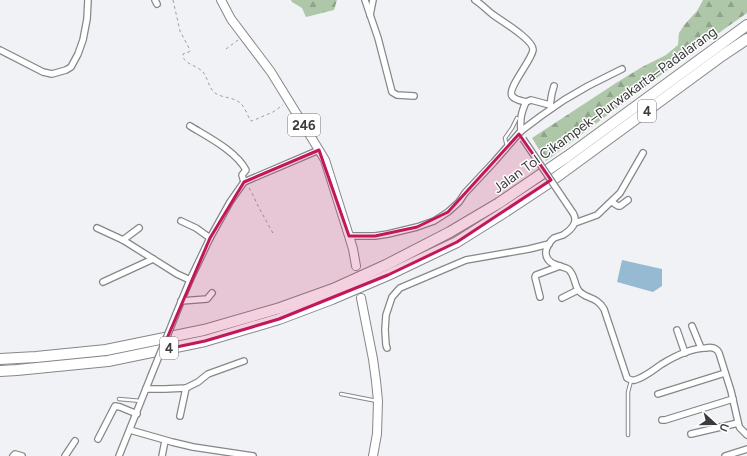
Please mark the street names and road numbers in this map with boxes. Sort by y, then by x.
street label: Jalan Tol Cikampek–Purwakarta–Padalarang [490,23,720,197]
road number: 4 [638,100,656,122]
road number: 246 [288,114,320,136]
road number: 4 [160,337,178,359]

